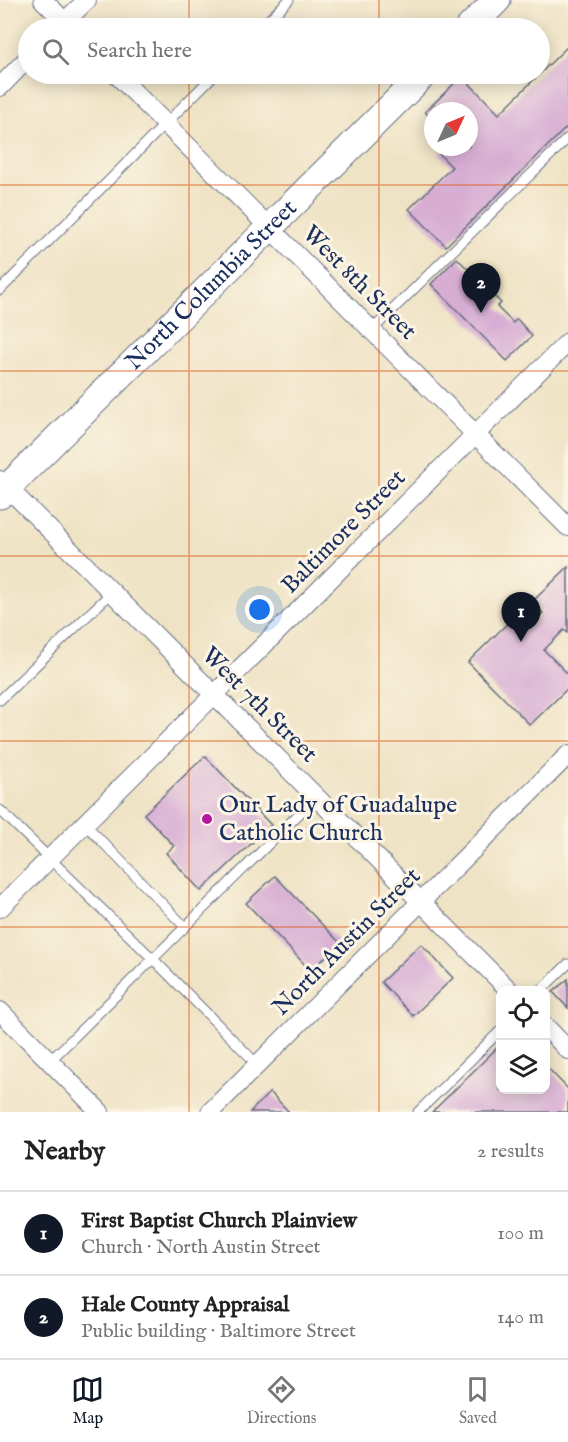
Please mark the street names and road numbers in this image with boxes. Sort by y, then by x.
street label: North Columbia Street [119,193,304,377]
street label: West 8th Street [295,219,423,347]
street label: Baltimore Street [275,463,413,601]
street label: West 7th Street [194,640,324,770]
street label: North Austin Street [266,861,428,1023]

